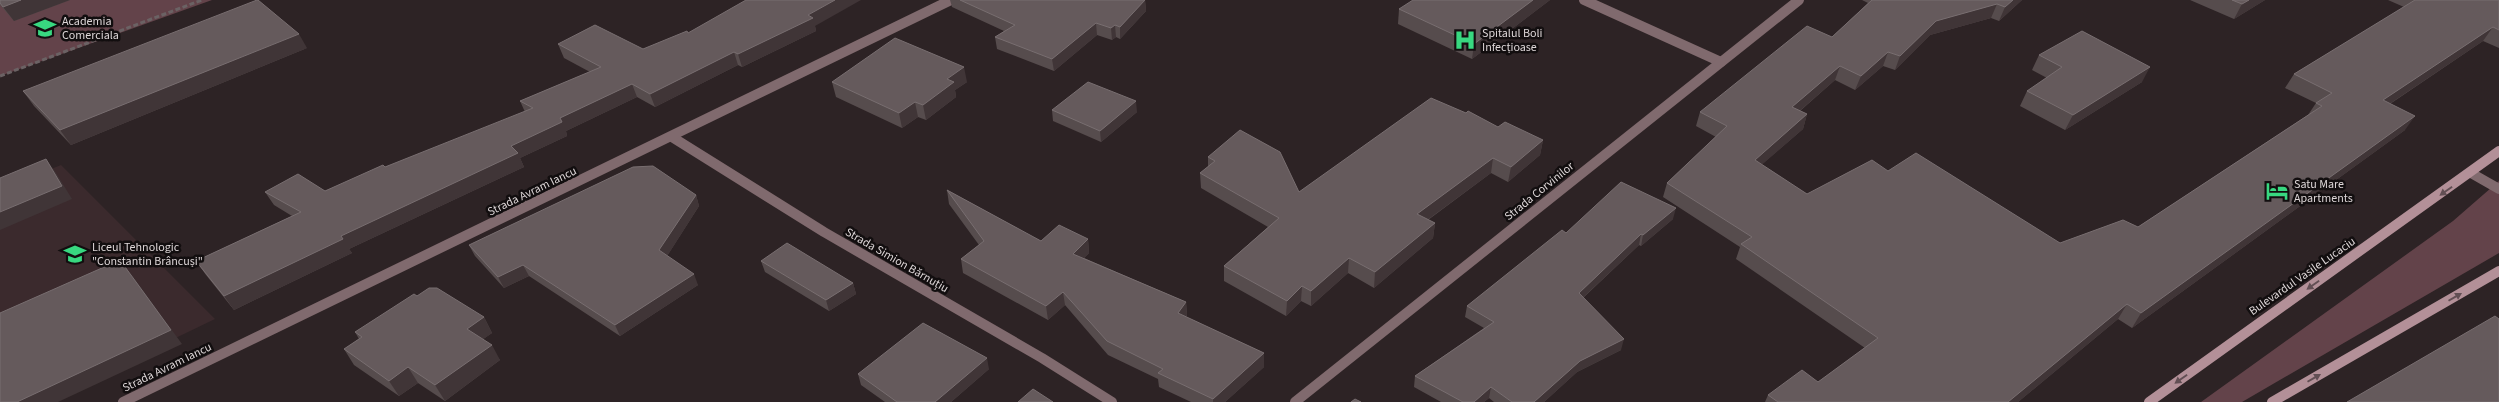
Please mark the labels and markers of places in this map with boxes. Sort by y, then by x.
place label: Academia Comerciala [62,13,119,44]
school or university icon: Academia Comerciala [32,15,58,41]
place label: Spitalul Boli Infecțioase [1482,25,1543,56]
hospital icon: Spitalul Boli Infecțioase [1452,27,1478,53]
place label: Satu Mare Apartments [2294,176,2353,207]
hotel icon: Satu Mare Apartments [2264,178,2290,204]
place label: Liceul Tehnologic "Constantin Brâncuși" [92,239,203,270]
school or university icon: Liceul Tehnologic "Constantin Brâncuși" [62,241,88,267]

